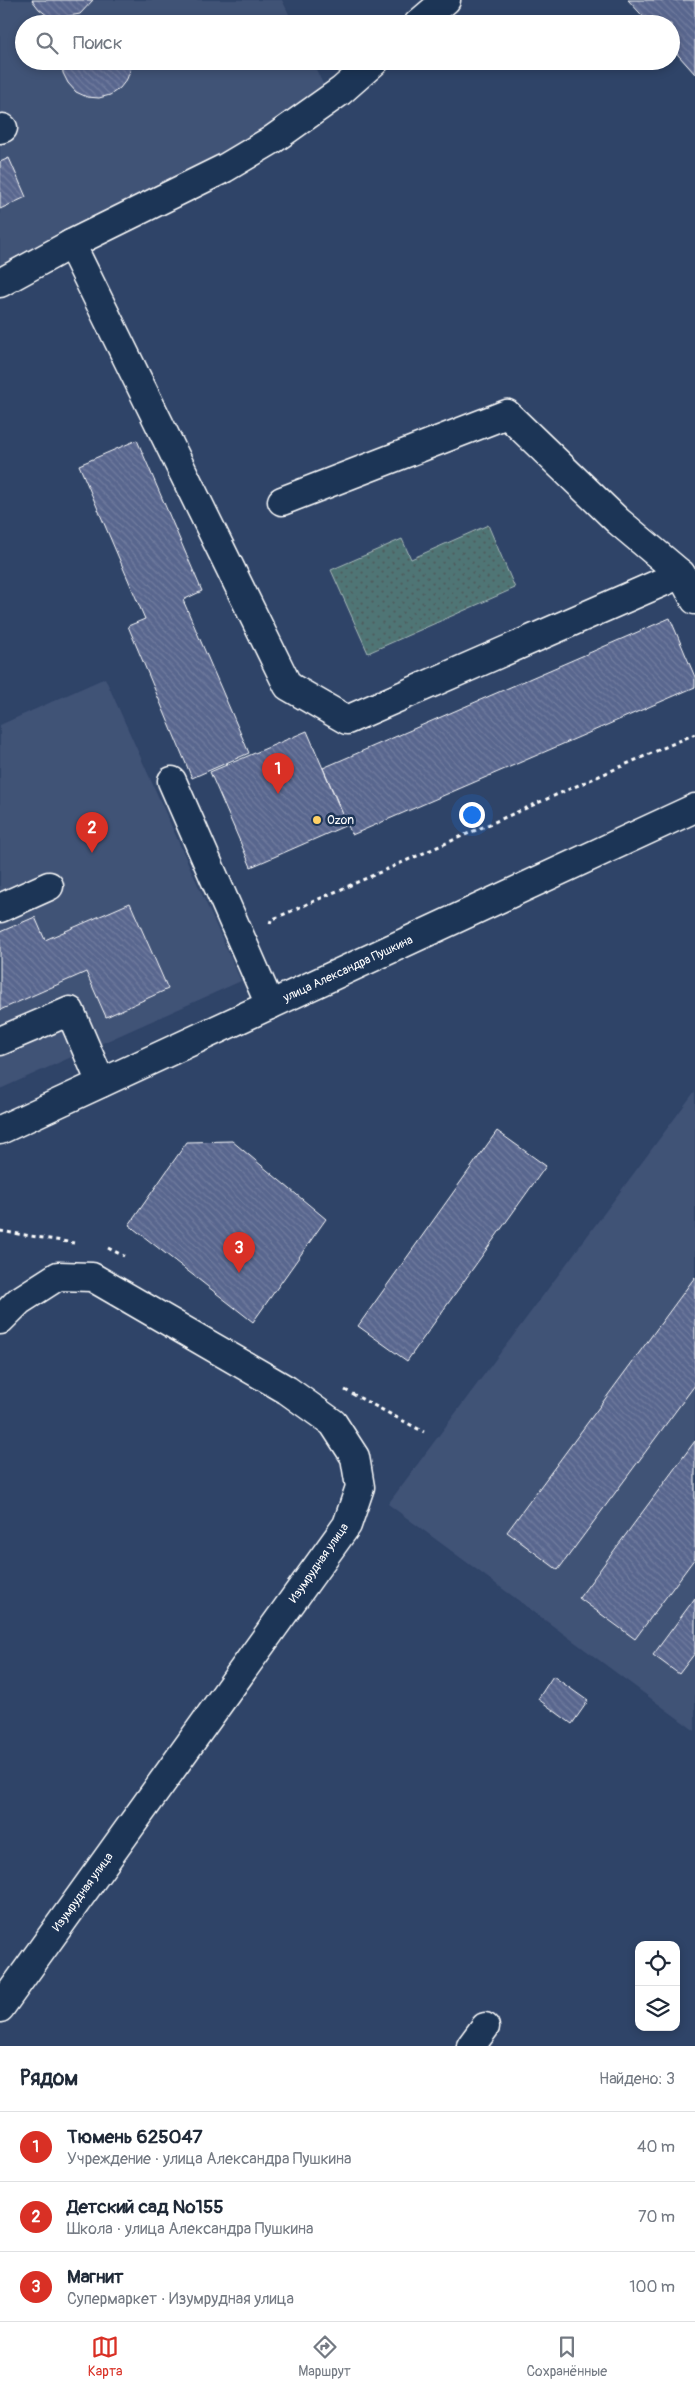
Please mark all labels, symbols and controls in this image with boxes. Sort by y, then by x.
search box [15,15,680,70]
icon: search [33,29,61,57]
text: Поиск [73,31,123,55]
pin: 1 [262,753,294,794]
your location [459,802,485,828]
pin: 2 [76,812,108,853]
place label: Ozon [327,813,354,828]
marker: Ozon [311,814,323,826]
street label: улица Александра Пушкина [280,932,416,1006]
pin: 3 [223,1232,255,1273]
street label: Изумрудная улица [286,1520,352,1606]
street label: Изумрудная улица [49,1849,117,1934]
map controls [635,1941,680,2031]
button: locate [635,1941,680,1986]
button: layers [635,1986,680,2031]
text: Рядом [20,2065,78,2092]
text: Найдено: 3 [599,2069,675,2089]
text: Тюмень 625047 [67,2125,203,2149]
text: 1 [33,2137,39,2157]
text: 40 m [637,2137,675,2157]
text: Учреждение · улица Александра Пушкина [67,2149,351,2169]
text: Детский сад №155 [67,2195,224,2219]
text: 2 [32,2207,40,2227]
text: 70 m [638,2207,675,2227]
text: Школа · улица Александра Пушкина [67,2219,313,2239]
text: Магнит [67,2265,123,2289]
text: 3 [32,2277,40,2297]
text: 100 m [629,2277,675,2297]
text: Супермаркет · Изумрудная улица [67,2289,294,2309]
tab: Карта [88,2333,123,2380]
tab: Маршрут [298,2333,351,2380]
tab: Сохранённые [526,2333,607,2380]

